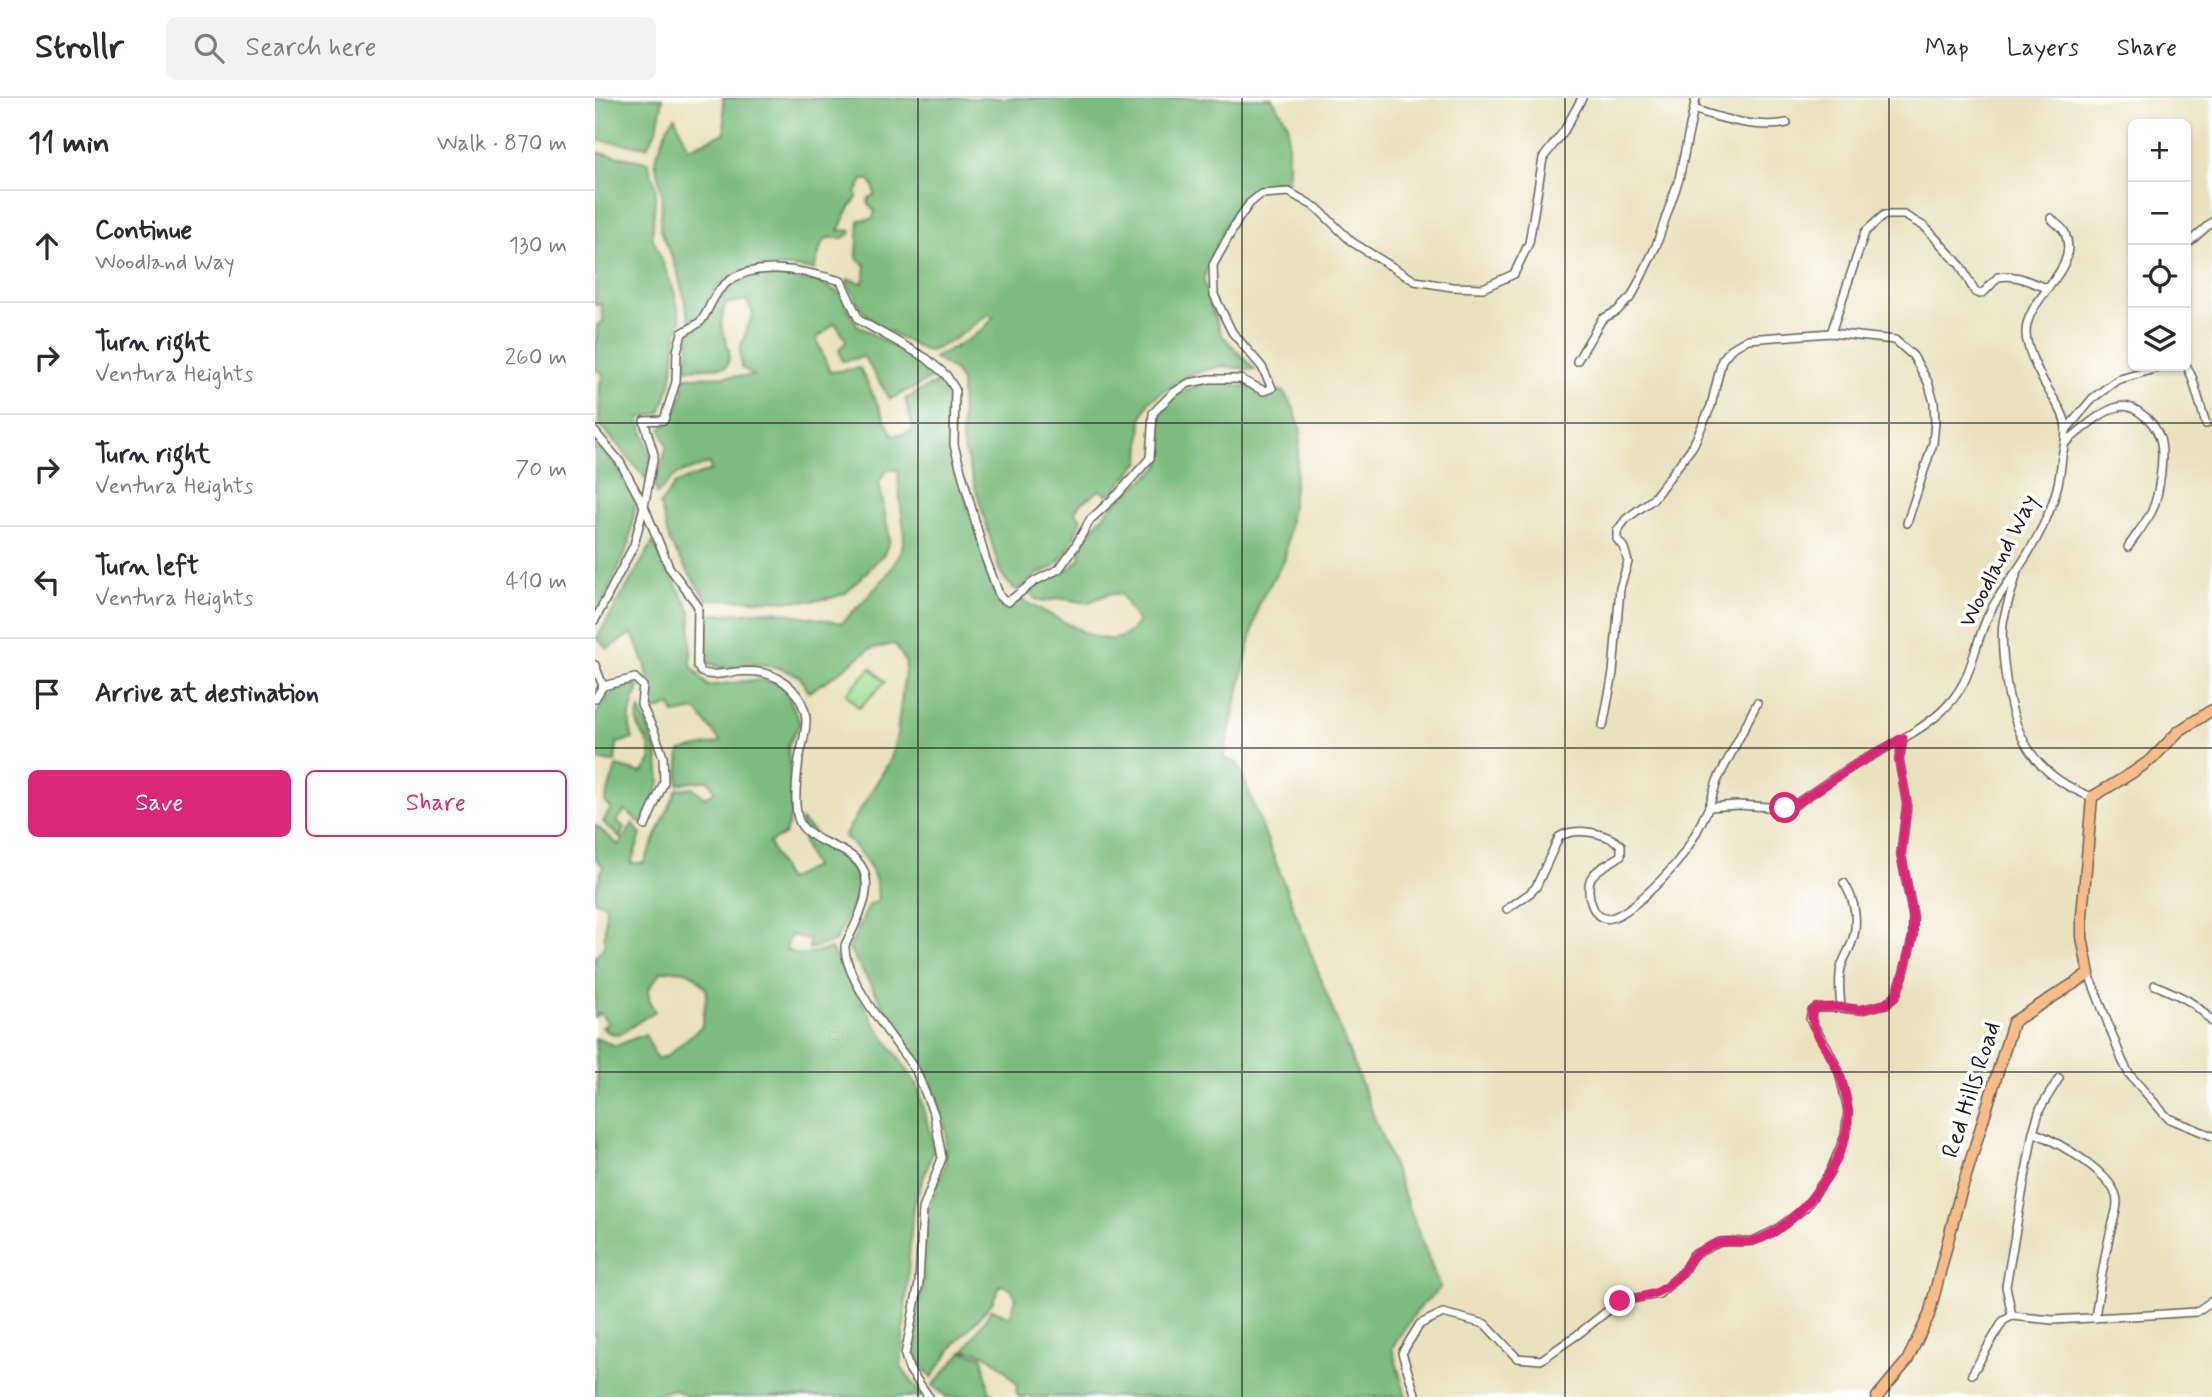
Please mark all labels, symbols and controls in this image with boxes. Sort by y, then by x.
search box [166,17,656,80]
text: Strollr [35,26,124,70]
icon: search [190,29,228,67]
text: Search here [246,31,377,65]
text: Map [1925,33,1969,64]
text: Layers [2007,33,2079,64]
text: Share [2117,33,2177,64]
map controls [2128,119,2191,371]
button: + [2128,119,2191,182]
text: 11 min [28,124,110,163]
text: Walk · 870 m [437,129,567,159]
button: − [2128,182,2191,245]
text: Continue [95,214,192,248]
icon: ahead [28,227,66,265]
text: 130 m [509,231,567,261]
button: locate [2128,245,2191,308]
text: Woodland Way [95,248,235,278]
button: layers [2128,308,2191,371]
text: Turn right [95,326,211,360]
icon: right [28,339,66,377]
text: 260 m [505,343,567,373]
text: Ventura Heights [95,360,253,390]
text: Turn right [95,438,211,472]
icon: right [28,451,66,489]
text: 70 m [515,455,567,485]
text: Ventura Heights [95,472,253,502]
street label: Woodland Way [1952,489,2046,633]
text: Turn left [95,550,199,584]
icon: left [28,563,66,601]
text: 410 m [505,567,567,597]
text: Ventura Heights [95,584,253,614]
icon: arrive [28,675,66,713]
text: Arrive at destination [95,677,319,711]
button: Save [28,770,291,837]
button: Share [305,770,567,837]
route start [1769,792,1800,823]
street label: Red Hills Road [1935,1018,2009,1162]
route end [1604,1285,1635,1316]

